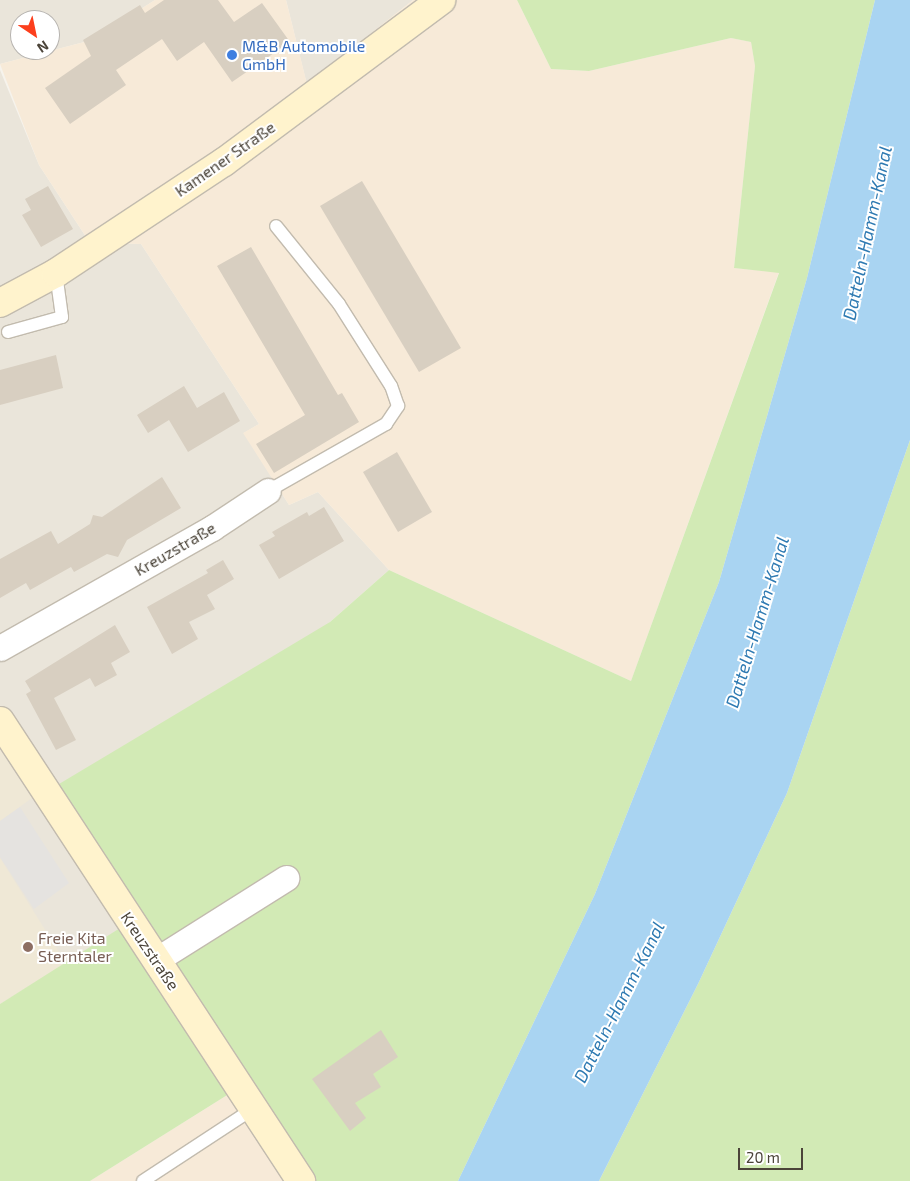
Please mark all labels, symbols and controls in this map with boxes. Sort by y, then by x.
north arrow [10,10,60,60]
place label: M&B Automobile GmbH [242,36,366,74]
text: N [34,37,52,57]
marker: M&B Automobile GmbH [226,49,238,61]
street label: Kamener Straße [171,117,279,201]
water label: Datteln-Hamm-Kanal [838,144,896,322]
street label: Kreuzstraße [131,518,219,580]
water label: Datteln-Hamm-Kanal [721,534,793,710]
street label: Kreuzstraße [117,908,183,994]
water label: Datteln-Hamm-Kanal [569,918,669,1086]
place label: Freie Kita Sterntaler [38,928,112,966]
marker: Freie Kita Sterntaler [22,941,34,953]
scale bar [740,1138,805,1170]
text: 20 m [746,1148,780,1166]

